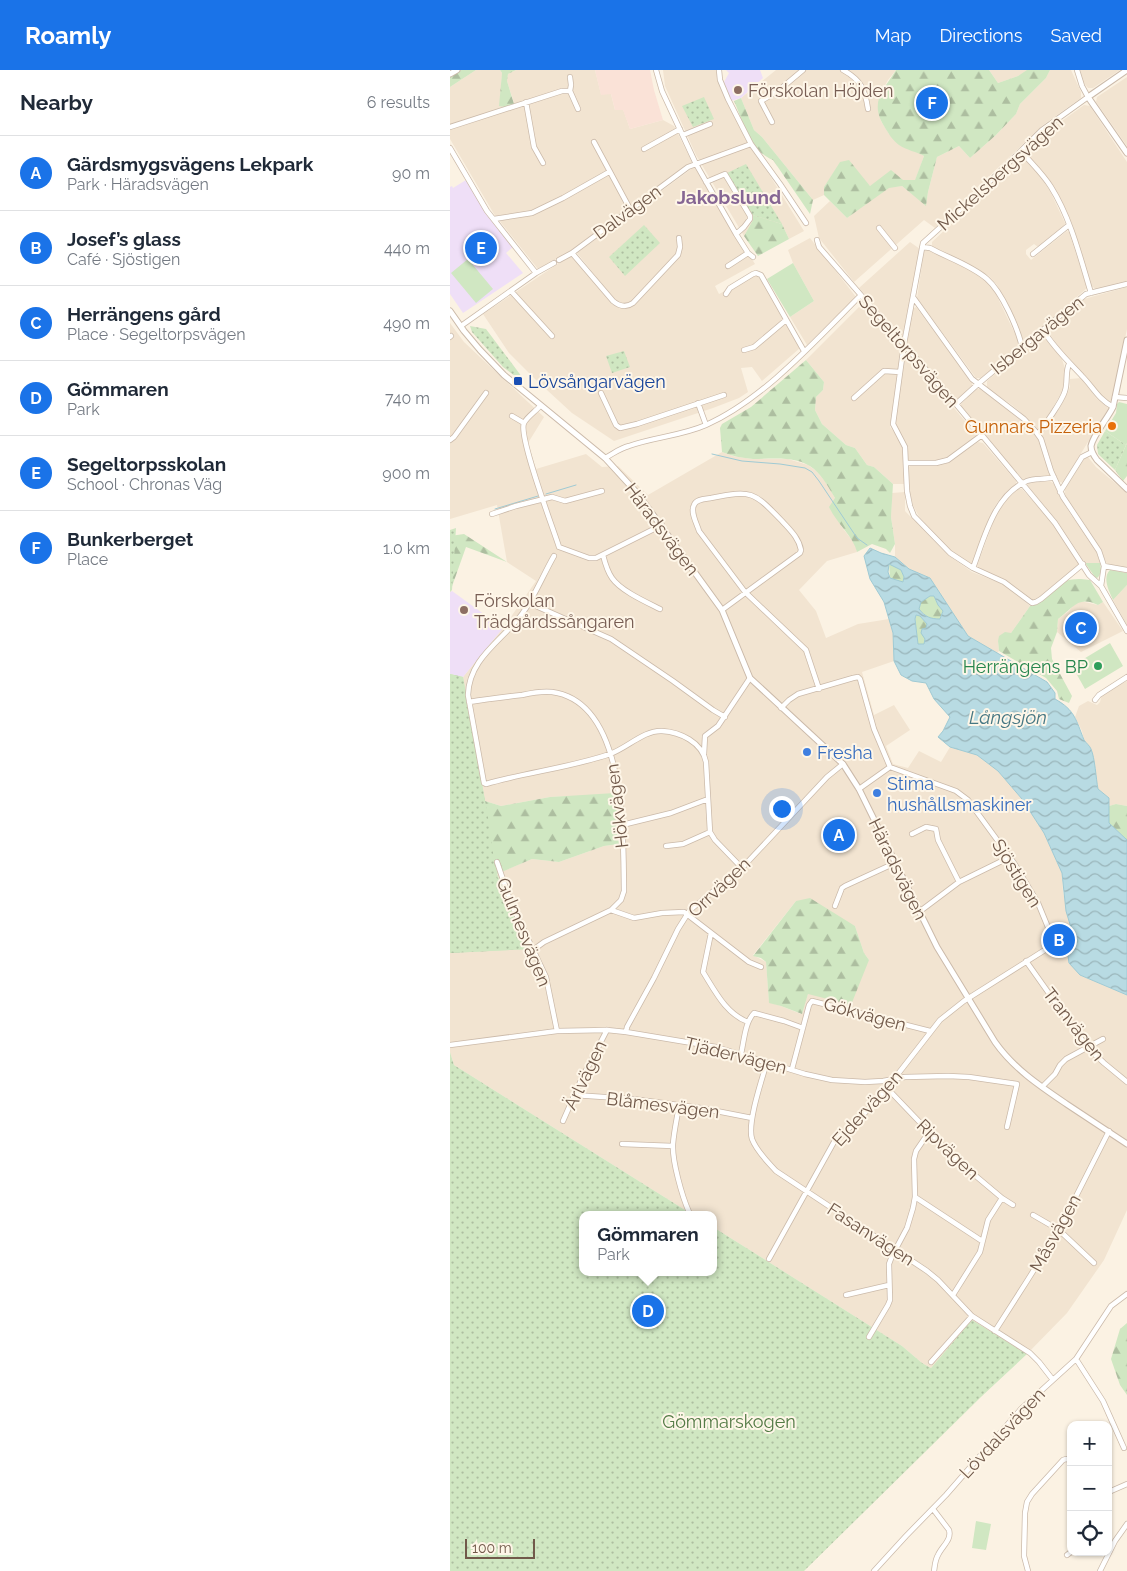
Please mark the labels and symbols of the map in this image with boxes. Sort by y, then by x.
place label: Förskolan Höjden [748,80,893,101]
marker: Förskolan Höjden [732,84,744,96]
pin: F [916,84,948,122]
street label: Mickelsbergsvägen [933,111,1067,235]
street label: Dalvägen [589,180,665,244]
district label: Jakobslund [677,186,781,208]
pin: E [465,229,497,267]
street label: Segeltorpsvägen [855,291,963,411]
street label: Isbergavägen [987,291,1087,379]
place label: Lövsångarvägen [528,371,666,392]
marker: Lövsångarvägen [512,375,524,387]
place label: Gunnars Pizzeria [965,416,1102,437]
marker: Gunnars Pizzeria [1106,420,1118,432]
street label: Häradsvägen [620,479,704,579]
place label: Förskolan Trädgårdssångaren [474,590,635,632]
marker: Förskolan Trädgårdssångaren [458,604,470,616]
pin: C [1065,609,1097,647]
place label: Herrängens BP [963,656,1088,677]
marker: Herrängens BP [1092,660,1104,672]
water label: Långsjön [969,706,1047,728]
place label: Fresha [817,742,873,763]
marker: Fresha [801,746,813,758]
street label: Hökvägen [601,763,633,849]
place label: Stima hushållsmaskiner [887,773,1032,815]
marker: Stima hushållsmaskiner [871,787,883,799]
your location [769,796,795,822]
street label: Häradsvägen [864,815,932,923]
pin: A [823,816,855,854]
street label: Sjöstigen [988,835,1046,911]
street label: Orrvägen [684,853,754,921]
street label: Gulmesvägen [493,875,555,989]
pin: B [1043,921,1075,959]
street label: Tranvägen [1039,983,1109,1065]
street label: Gökvägen [821,993,909,1035]
street label: Tjädervägen [683,1032,789,1078]
street label: Ärlvägen [559,1037,611,1113]
street label: Ejdervägen [828,1066,906,1150]
street label: Blåmesvägen [605,1088,721,1122]
street label: Ripvägen [913,1114,983,1184]
street label: Måsvägen [1025,1191,1085,1275]
street label: Fasanvägen [824,1198,918,1270]
pin: D [632,1292,664,1330]
street label: Lövdalsvägen [955,1384,1049,1482]
park label: Gömmarskogen [662,1411,796,1432]
scale bar [465,1536,535,1559]

